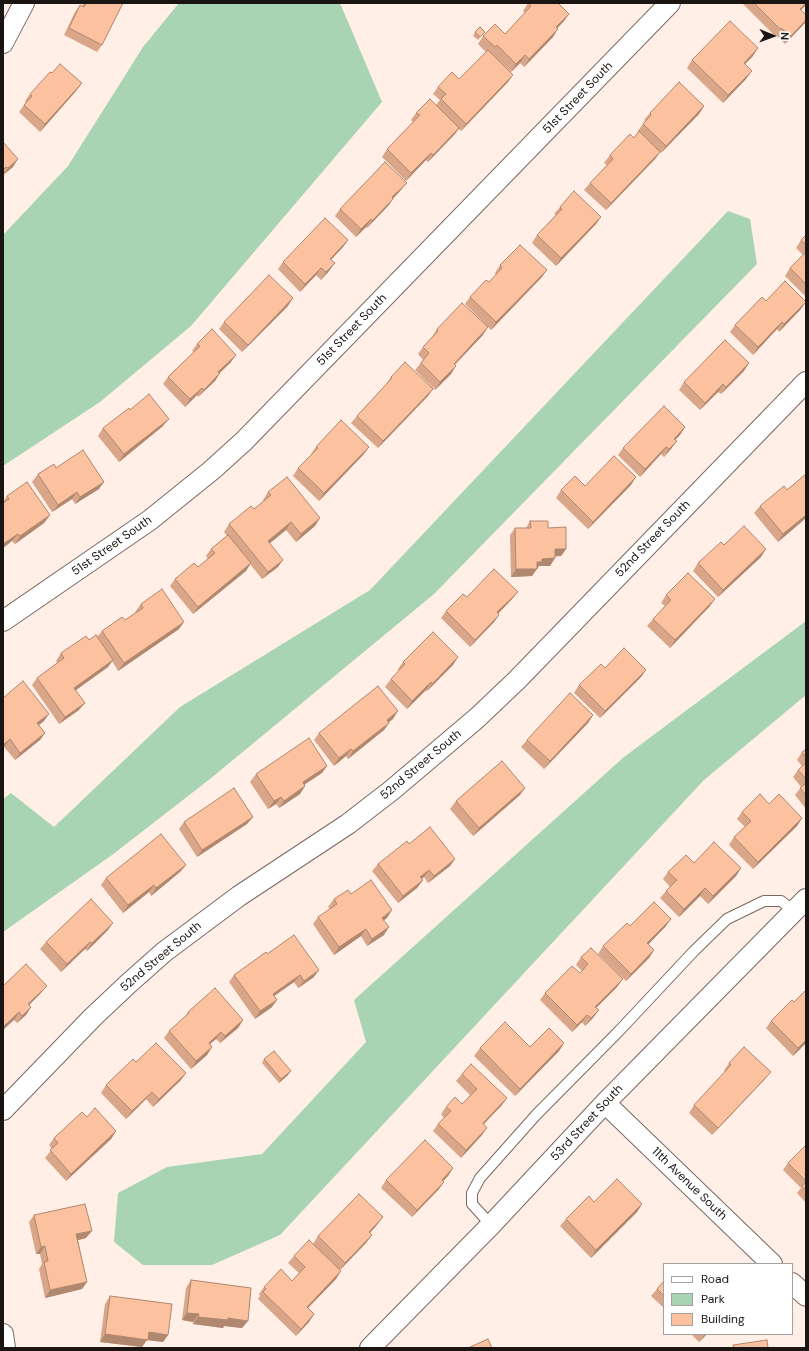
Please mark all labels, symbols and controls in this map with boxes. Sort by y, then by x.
north arrow [753,16,793,56]
text: N [778,32,792,40]
street label: 51st Street South [540,59,616,137]
street label: 51st Street South [314,291,390,369]
street label: 52nd Street South [613,498,693,580]
street label: 51st Street South [69,513,155,579]
street label: 52nd Street South [378,727,464,803]
street label: 52nd Street South [118,919,204,995]
street label: 53rd Street South [548,1082,626,1164]
street label: 11th Avenue South [648,1145,730,1223]
legend [663,1263,793,1335]
text: Road [701,1271,729,1287]
text: Park [701,1291,725,1307]
text: Building [701,1311,745,1327]

